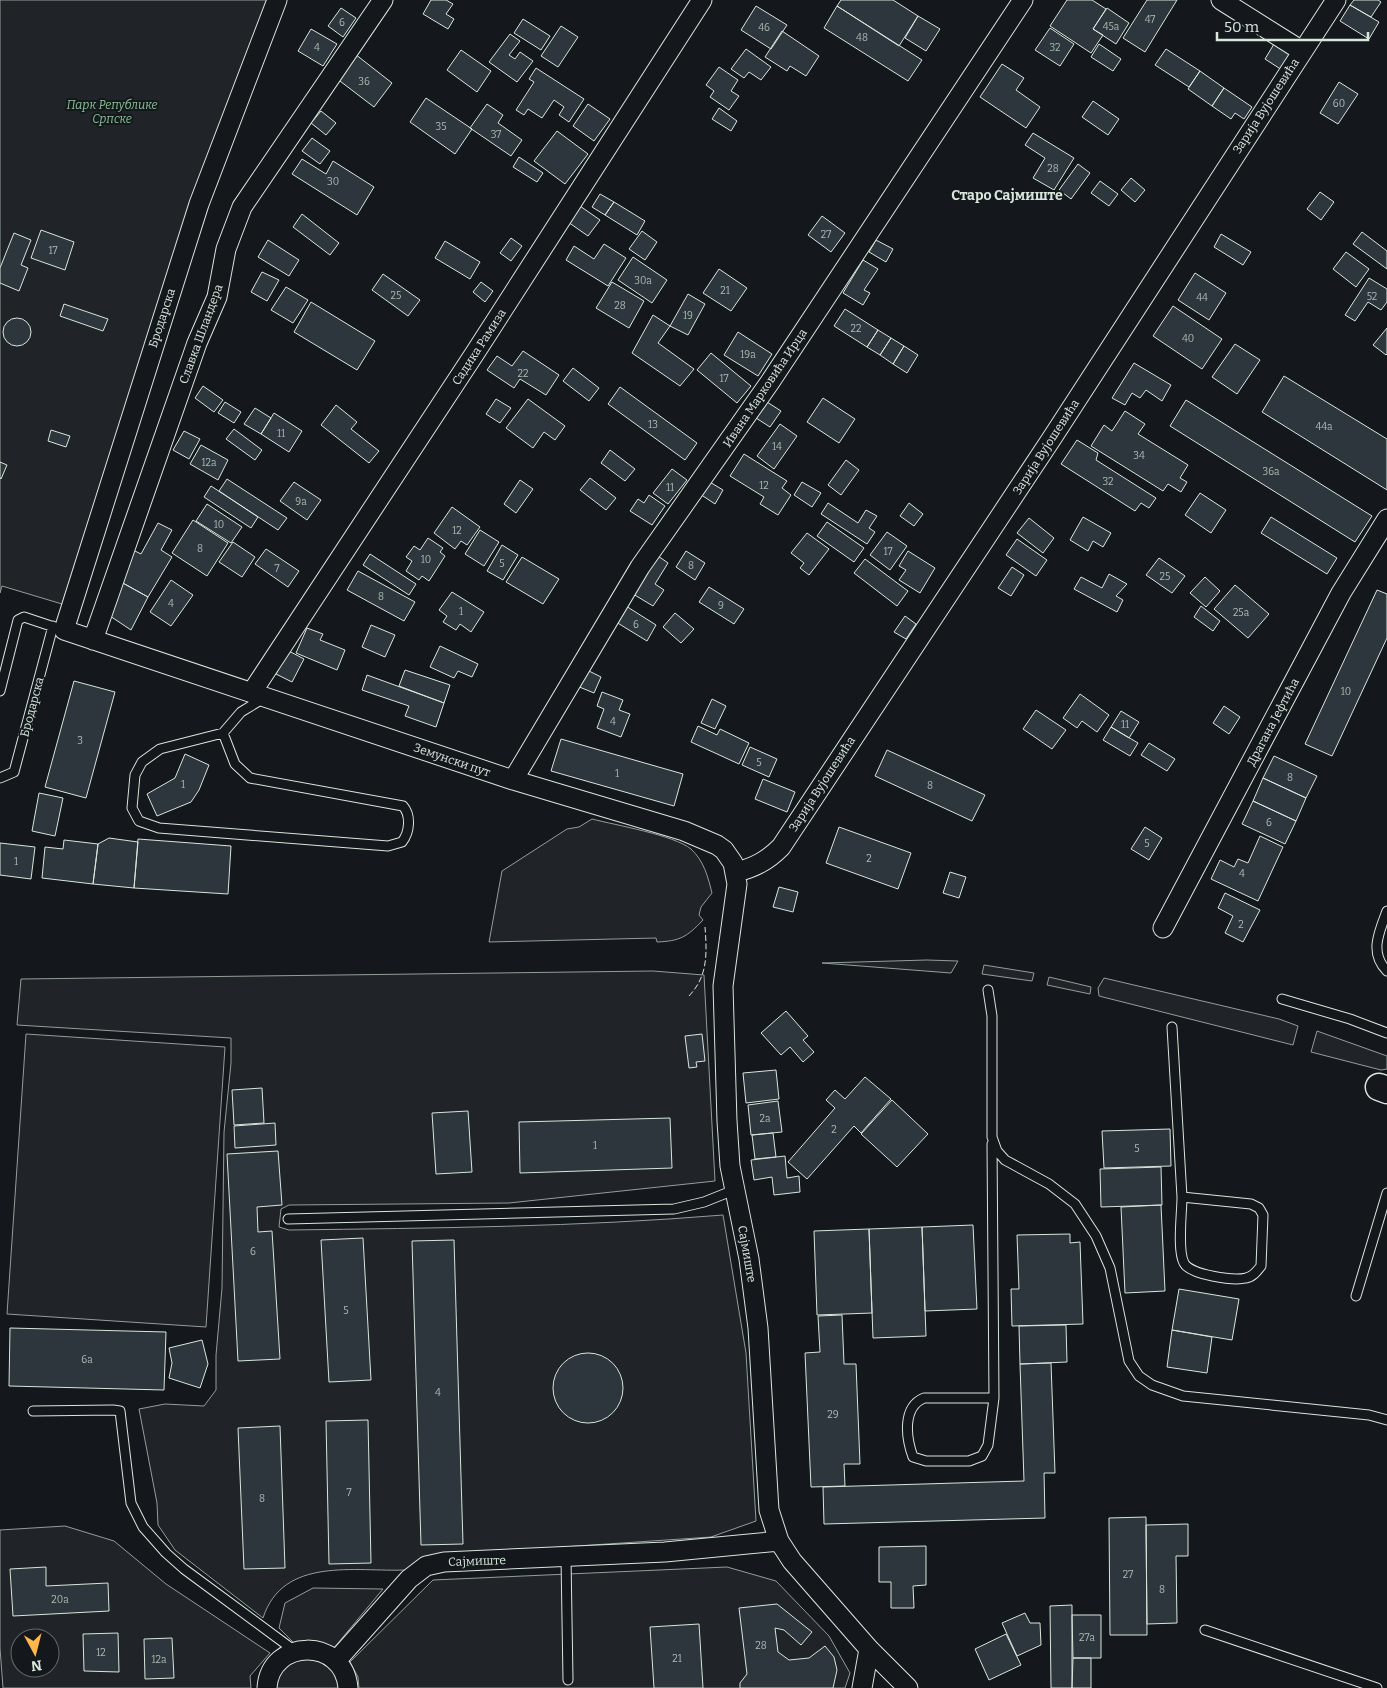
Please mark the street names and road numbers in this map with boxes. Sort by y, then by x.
street label: Зарија Вујошевића [1230,55,1302,156]
street label: Славка Шландера [176,282,226,386]
street label: Бродарска [146,286,178,349]
street label: Садика Рамиза [449,306,509,388]
street label: Ивана Марковића Ирца [720,326,810,450]
street label: Зарија Вујошевића [1010,396,1082,497]
street label: Бродарска [17,675,47,738]
street label: Драгана Јефтића [1244,675,1302,768]
street label: Зарија Вујошевића [786,733,858,834]
street label: Земунски пут [412,740,492,780]
street label: Сајмиште [735,1224,759,1284]
street label: Сајмиште [448,1553,506,1569]

